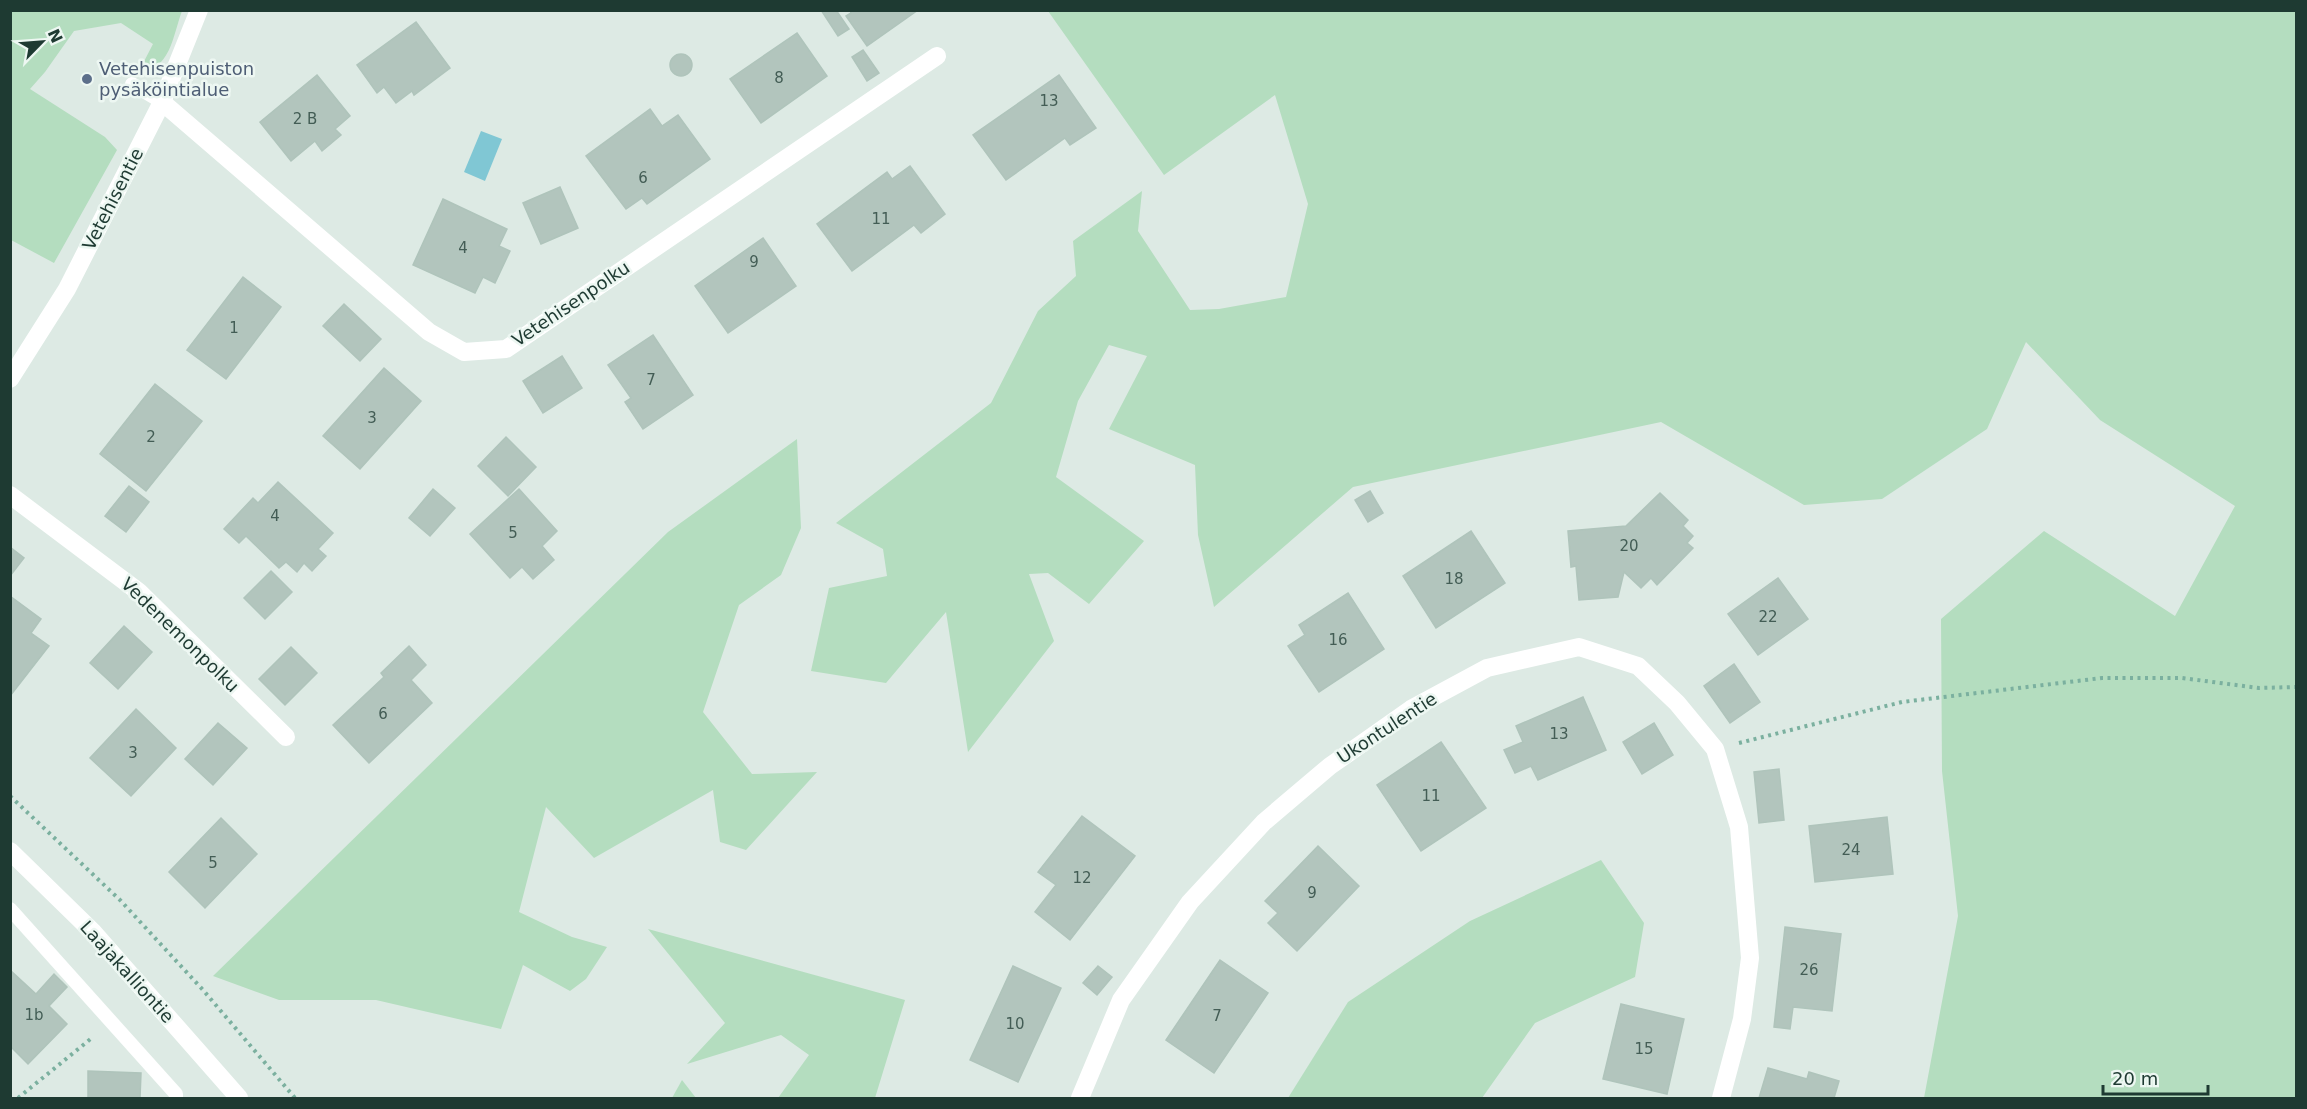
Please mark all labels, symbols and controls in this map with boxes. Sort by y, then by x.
north arrow [12,12,72,72]
text: N [44,26,67,46]
place label: Vetehisenpuiston pysäköintialue [99,58,254,100]
house number: 8 [774,69,784,87]
marker: Vetehisenpuiston pysäköintialue [80,72,94,86]
house number: 13 [1039,92,1059,110]
house number: 2 B [293,110,317,128]
street label: Vetehisentie [78,144,147,253]
house number: 6 [638,169,648,187]
house number: 11 [871,210,891,228]
house number: 4 [458,239,468,257]
house number: 9 [749,253,759,271]
street label: Vetehisenpolku [508,257,633,351]
house number: 1 [229,319,239,337]
house number: 7 [646,371,656,389]
house number: 3 [367,409,377,427]
house number: 2 [146,428,156,446]
house number: 4 [270,507,280,525]
house number: 5 [508,524,518,542]
house number: 20 [1619,537,1639,555]
house number: 18 [1444,570,1464,588]
street label: Vedenemonpolku [117,573,244,696]
house number: 22 [1758,608,1778,626]
house number: 16 [1328,631,1348,649]
street label: Ukontulentie [1333,688,1440,768]
house number: 6 [378,705,388,723]
house number: 13 [1549,725,1569,743]
house number: 3 [128,744,138,762]
house number: 11 [1421,787,1441,805]
house number: 24 [1841,841,1861,859]
house number: 5 [208,854,218,872]
house number: 12 [1072,869,1092,887]
house number: 9 [1307,884,1317,902]
street label: Laajakalliontie [76,916,179,1027]
house number: 26 [1799,961,1819,979]
house number: 1b [24,1006,44,1024]
house number: 7 [1212,1007,1222,1025]
house number: 10 [1005,1015,1025,1033]
house number: 15 [1634,1040,1654,1058]
scale bar [2103,1058,2208,1096]
text: 20 m [2112,1068,2158,1089]

